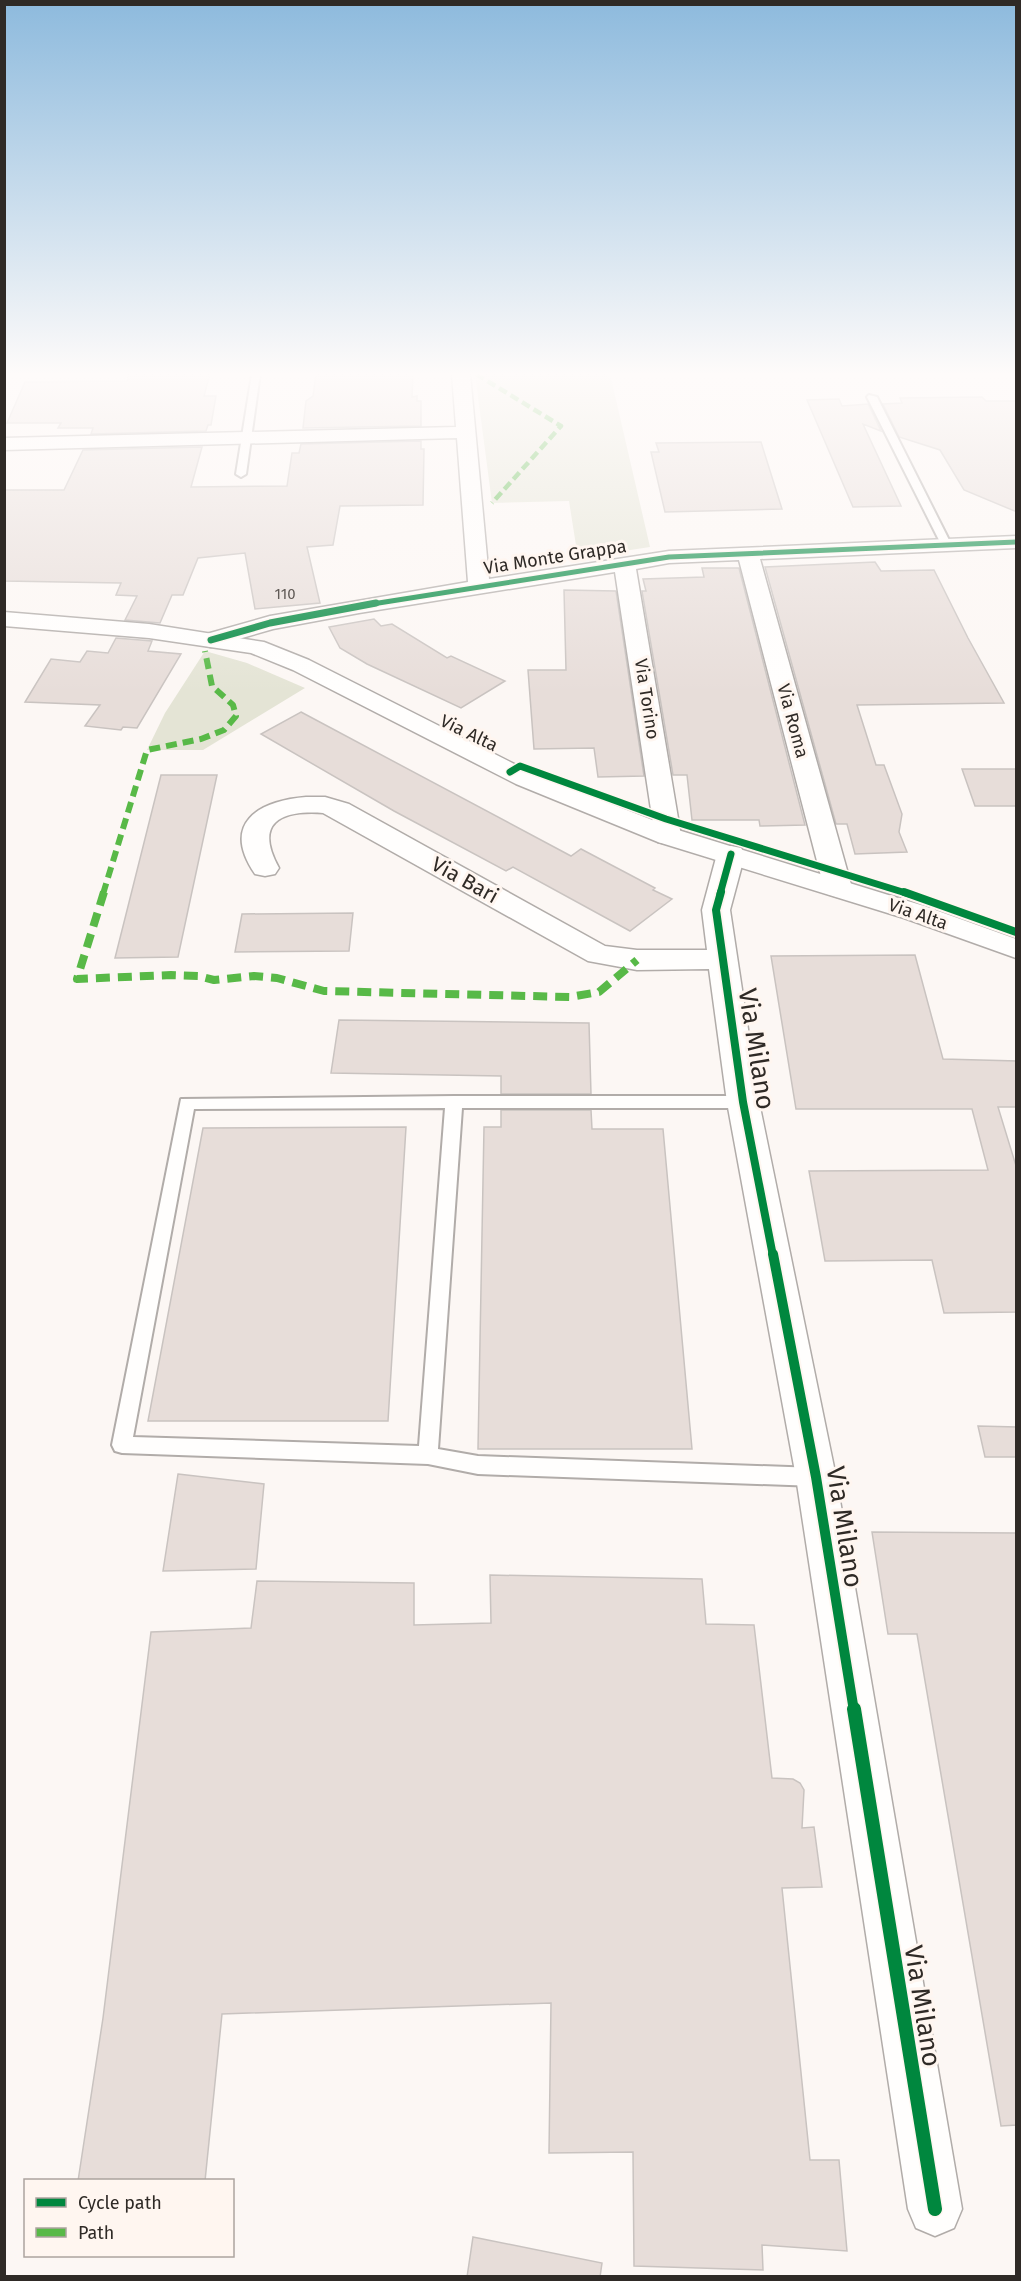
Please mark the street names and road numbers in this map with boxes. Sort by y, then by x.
street label: Via Monte Grappa [482,535,628,579]
street label: Via Torino [630,657,664,741]
street label: Via Roma [773,681,813,761]
street label: Via Alta [437,710,501,756]
street label: Via Bari [427,851,503,909]
street label: Via Alta [885,894,951,934]
street label: Via Milano [732,986,781,1112]
street label: Via Milano [820,1464,869,1590]
street label: Via Milano [898,1943,947,2069]

